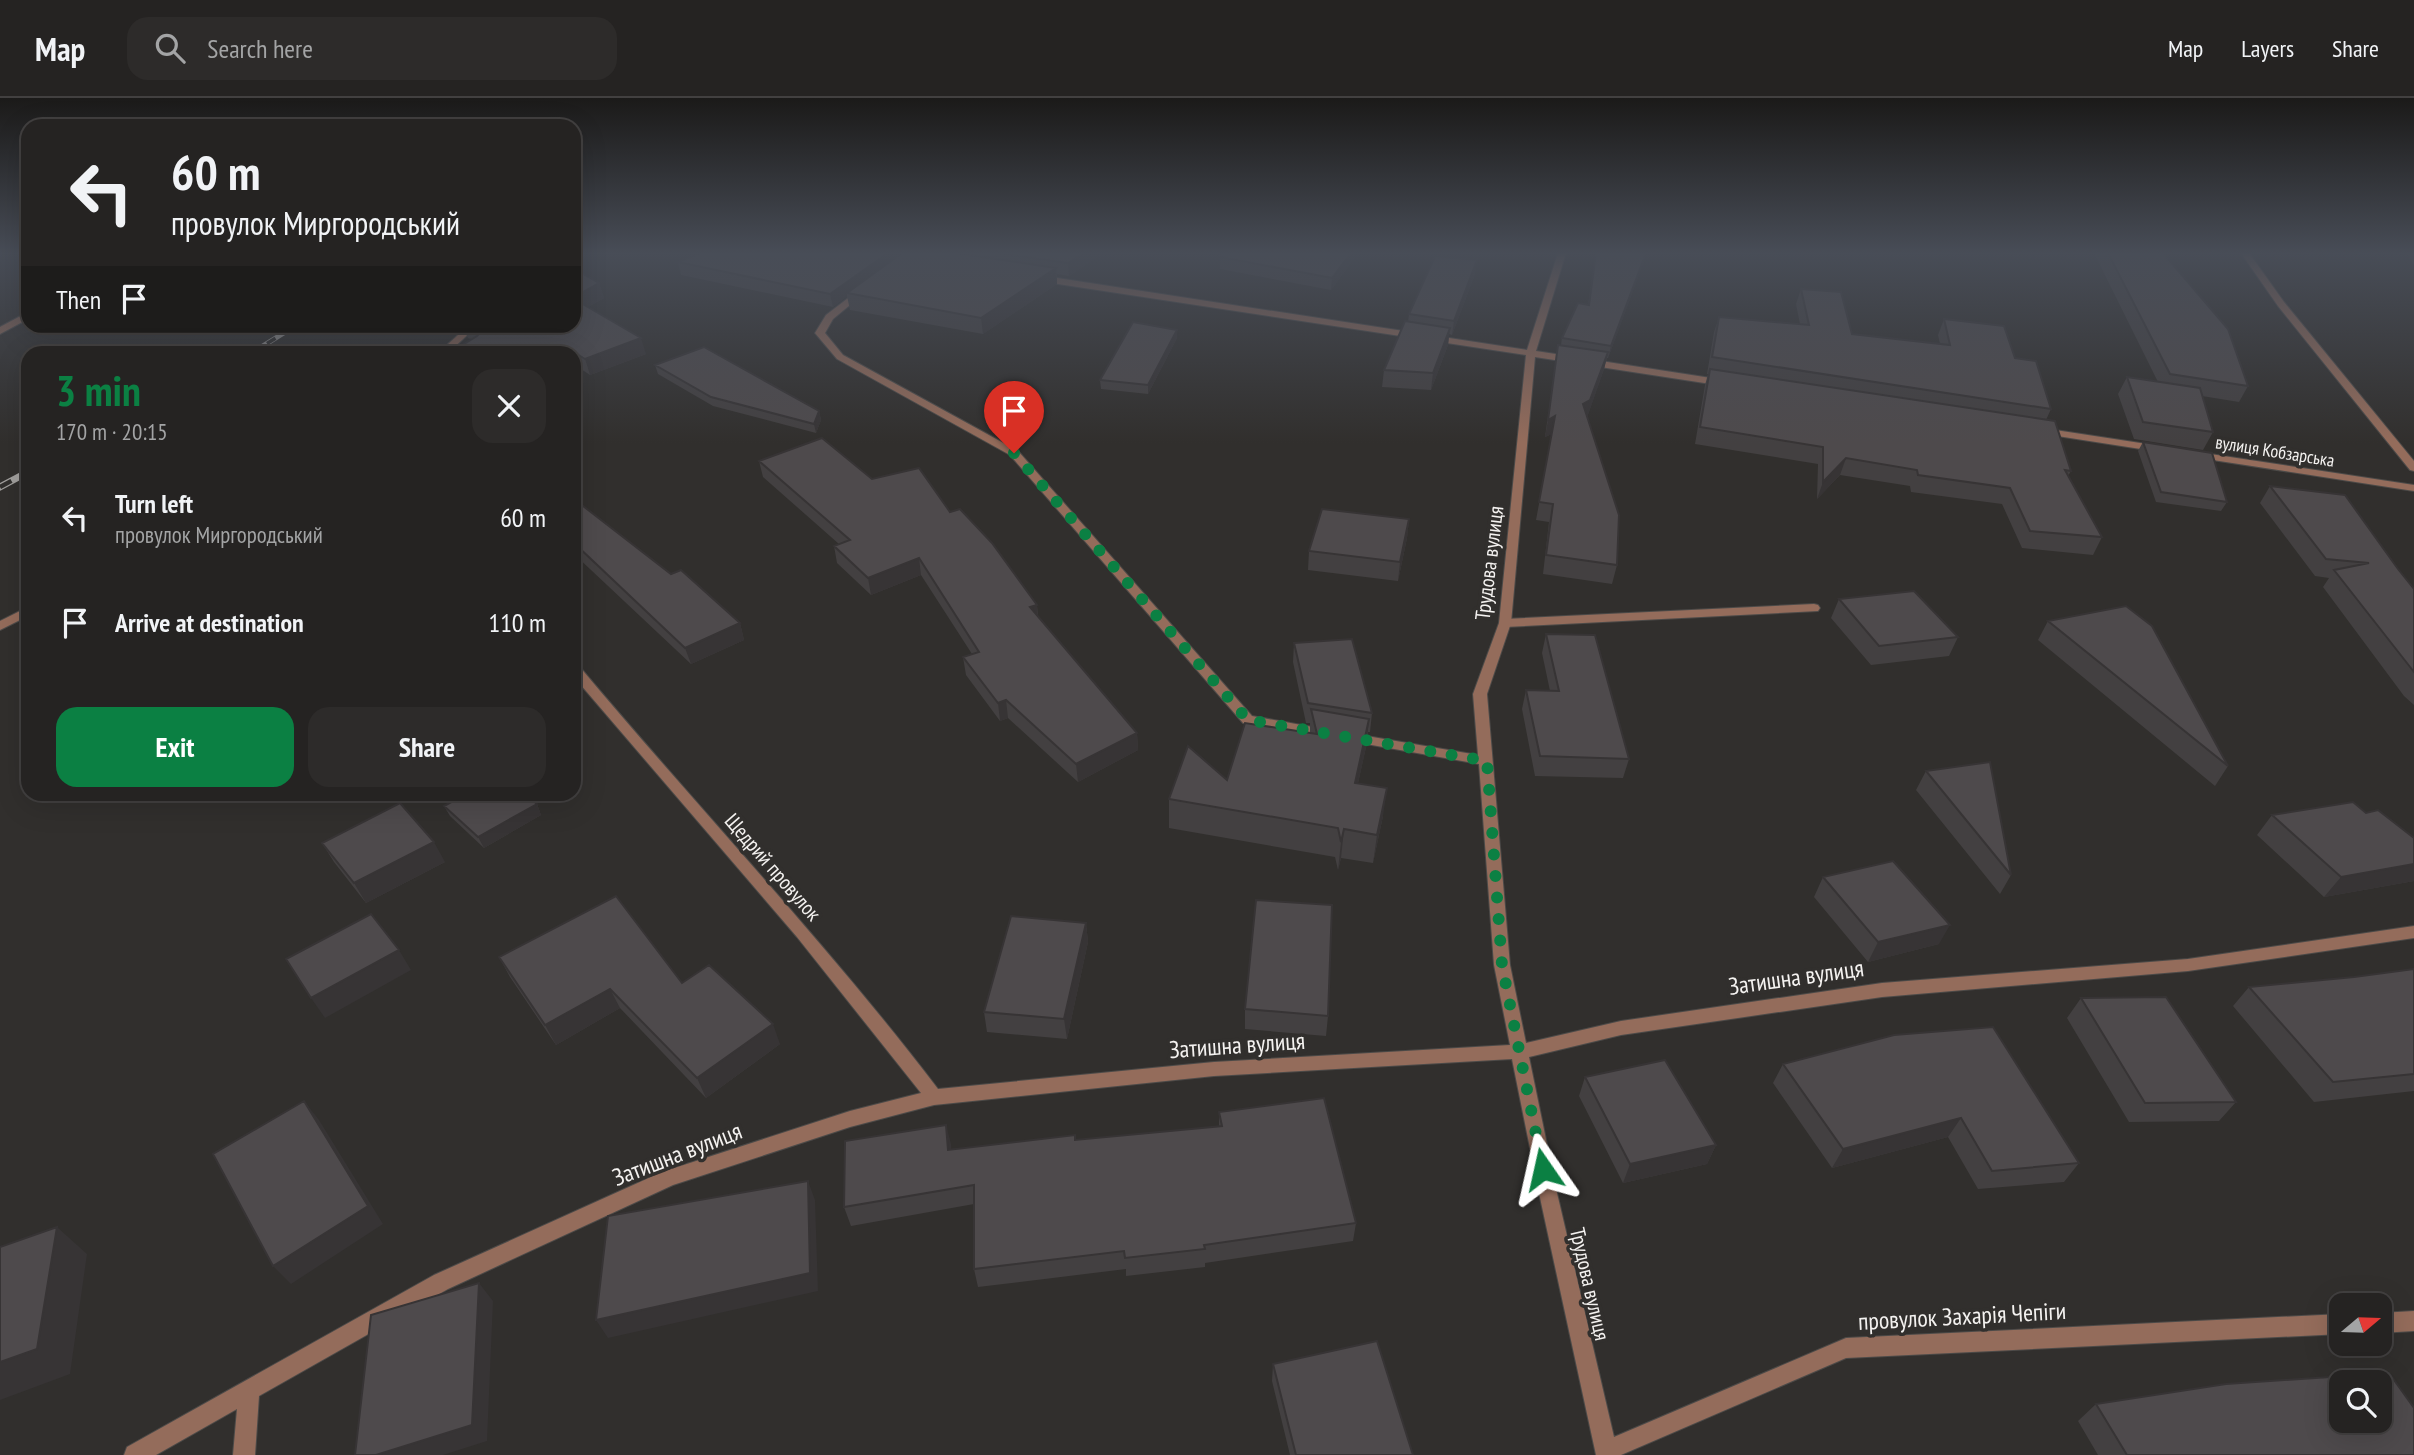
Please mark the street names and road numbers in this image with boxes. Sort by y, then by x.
street label: вулиця Кобзарська [2214,430,2336,472]
street label: Трудова вулиця [1469,504,1509,622]
street label: Щедрий провулок [719,808,827,926]
street label: Затишна вулиця [1726,952,1866,1002]
street label: Затишна вулиця [1168,1025,1306,1065]
street label: Затишна вулиця [608,1115,746,1193]
street label: Трудова вулиця [1564,1225,1616,1343]
street label: провулок Захарія Чепіги [1857,1295,2067,1337]

